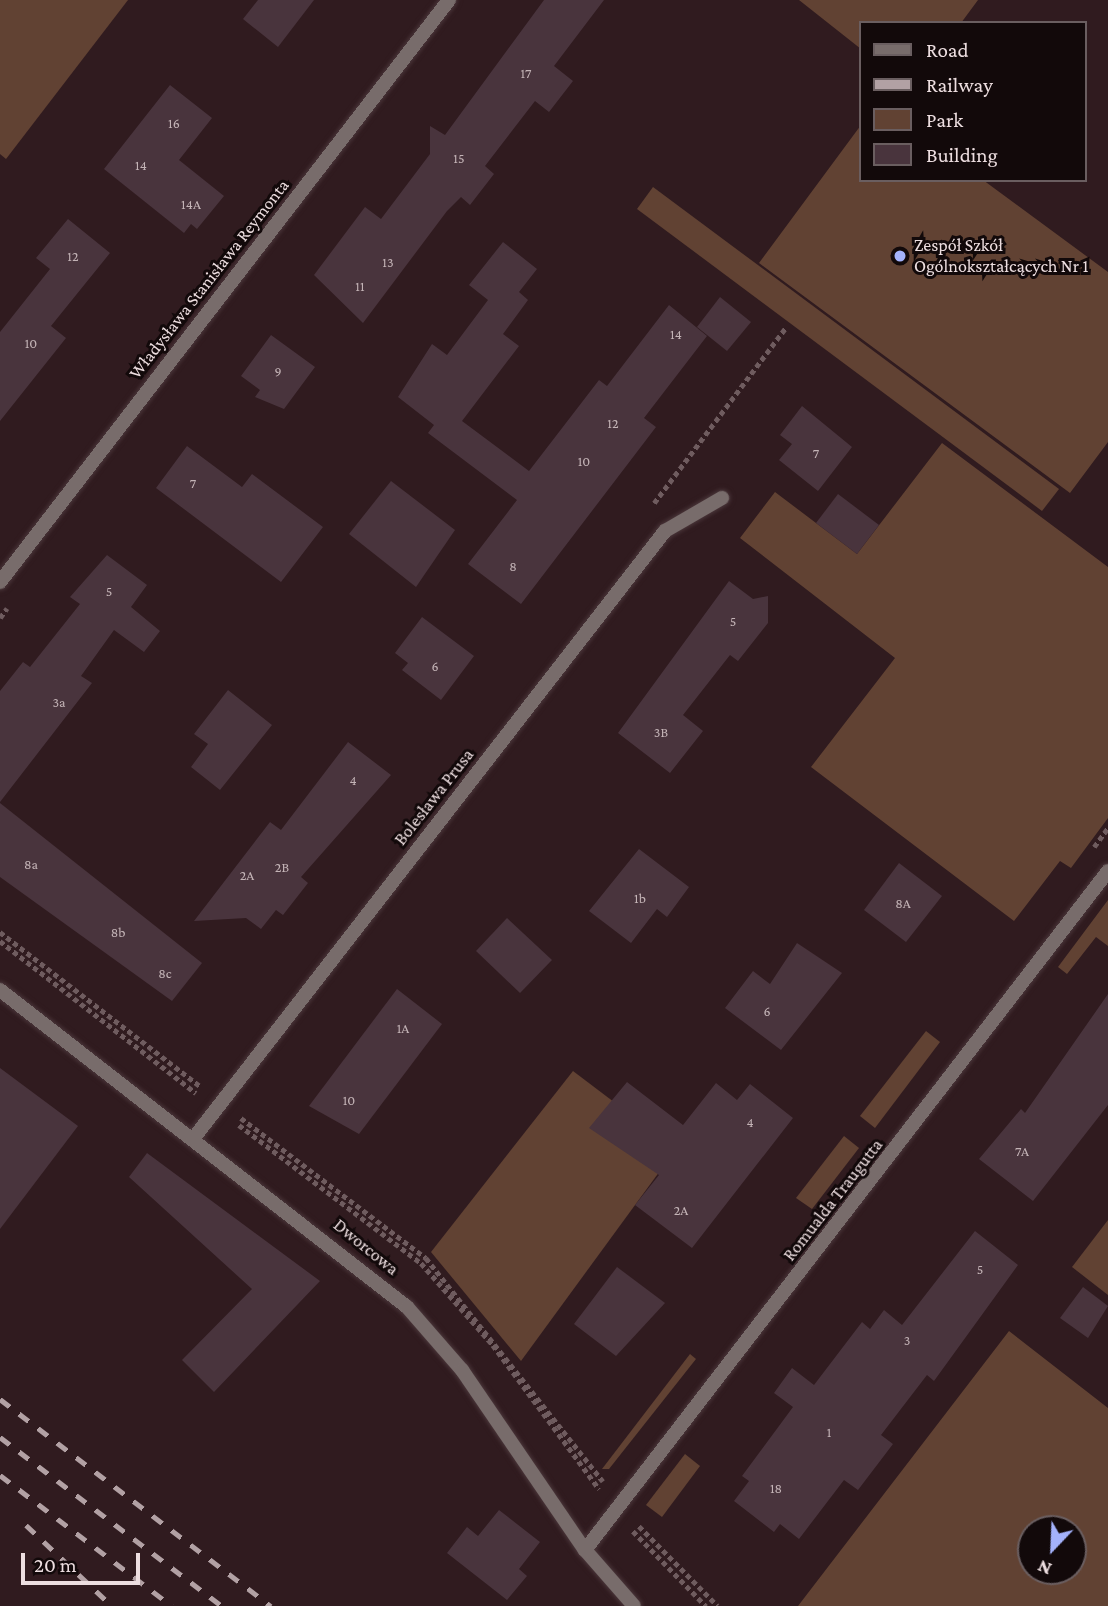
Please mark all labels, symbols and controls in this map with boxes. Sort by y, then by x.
legend [860,21,1087,182]
text: Road [926,38,969,62]
house number: 17 [520,65,532,81]
text: Railway [926,73,993,97]
text: Park [926,108,963,132]
house number: 16 [168,115,180,131]
text: Building [926,143,998,167]
house number: 15 [453,150,465,166]
house number: 14 [135,157,147,173]
street label: Władysława Stanisława Reymonta [124,175,294,383]
house number: 14A [181,196,201,212]
place label: Zespół Szkół Ogólnokształcących Nr 1 [914,235,1088,278]
house number: 12 [67,248,79,264]
marker: Zespół Szkół Ogólnokształcących Nr 1 [892,248,908,264]
house number: 13 [382,254,394,270]
house number: 11 [355,278,365,294]
house number: 14 [670,326,682,342]
house number: 10 [25,335,37,351]
house number: 9 [274,363,282,379]
house number: 12 [607,415,619,431]
house number: 7 [813,445,819,461]
house number: 10 [578,453,590,469]
house number: 7 [190,475,196,491]
house number: 8 [509,558,517,574]
house number: 5 [106,583,112,599]
house number: 5 [730,613,736,629]
house number: 6 [431,658,439,674]
house number: 3a [52,694,66,710]
house number: 3B [654,724,668,740]
street label: Bolesława Prusa [390,744,478,850]
house number: 4 [349,772,357,788]
house number: 8a [24,856,38,872]
house number: 2B [275,859,289,875]
house number: 2A [240,867,254,883]
house number: 1b [634,890,646,906]
house number: 8A [895,895,911,911]
house number: 8b [111,924,125,940]
house number: 8c [158,965,172,981]
house number: 6 [763,1003,771,1019]
house number: 1A [397,1020,409,1036]
house number: 10 [343,1092,355,1108]
house number: 4 [746,1114,754,1130]
street label: Romualda Traugutta [779,1135,887,1265]
house number: 7A [1015,1143,1029,1159]
house number: 2A [674,1202,688,1218]
street label: Dworcowa [329,1214,403,1280]
house number: 5 [977,1261,983,1277]
house number: 3 [904,1332,910,1348]
house number: 1 [827,1424,831,1440]
house number: 18 [770,1480,782,1496]
north arrow [1017,1515,1087,1585]
scale bar [24,1540,144,1584]
text: 20 m [34,1553,77,1577]
text: N [1034,1556,1054,1580]

